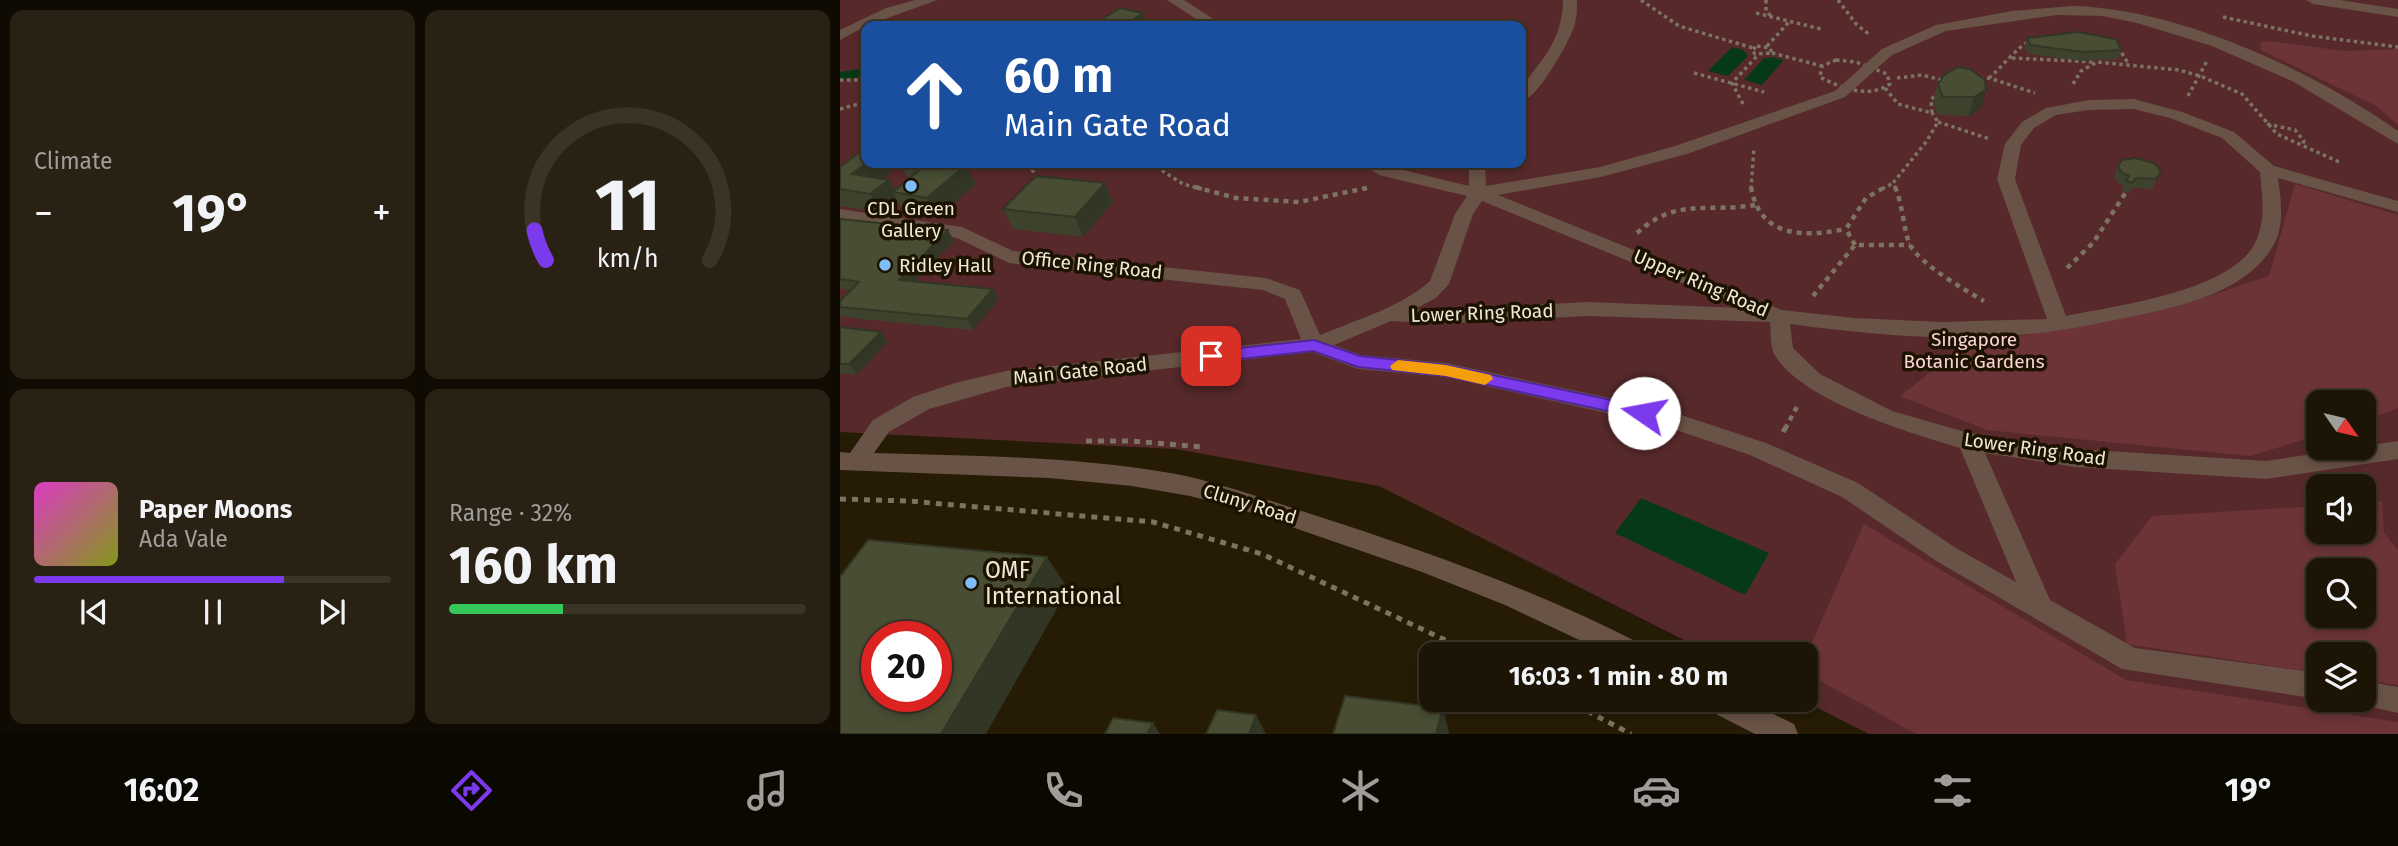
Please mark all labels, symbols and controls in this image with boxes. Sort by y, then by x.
text: 60 m [1004,46,1113,105]
icon: ahead [889,49,980,140]
text: Main Gate Road [1004,106,1231,144]
text: Climate [34,147,113,175]
text: 11 [594,163,661,250]
marker: CDL Green Gallery [903,178,919,194]
text: 19° [172,182,253,245]
text: − [34,190,53,236]
text: + [372,190,391,236]
place label: CDL Green Gallery [867,197,955,242]
text: km/h [597,244,658,274]
street label: Upper Ring Road [1630,244,1772,322]
street label: Office Ring Road [1021,246,1163,284]
place label: Ridley Hall [899,254,992,277]
marker: Ridley Hall [877,257,893,273]
street label: Lower Ring Road [1410,299,1554,327]
pin [1181,326,1241,386]
park label: Singapore Botanic Gardens [1903,328,2045,373]
icon: arrive [1192,337,1230,375]
street label: Main Gate Road [1012,353,1148,389]
position arrow [1607,376,1681,450]
north arrow [2306,390,2376,460]
map controls [2306,390,2376,712]
street label: Lower Ring Road [1963,428,2107,470]
button: sound [2306,474,2376,544]
street label: Cluny Road [1201,479,1299,529]
text: Paper Moons [139,494,292,525]
text: Range · 32% [449,499,572,527]
text: Ada Vale [139,525,228,553]
text: 160 km [449,534,618,597]
place label: OMF International [985,556,1122,610]
button: search [2306,558,2376,628]
marker: OMF International [963,575,979,591]
icon: previous [75,593,113,631]
icon: pause [194,593,232,631]
icon: next [313,593,351,631]
speed limit sign: 20 [861,621,952,712]
button: layers [2306,642,2376,712]
text: 16:03 · 1 min · 80 m [1509,661,1728,692]
icon: directions [447,766,496,815]
icon: music [743,766,792,815]
icon: phone [1039,766,1088,815]
icon: climate [1336,766,1385,815]
icon: car [1632,766,1681,815]
icon: filters [1928,766,1977,815]
text: 16:02 [124,771,199,809]
text: 19° [2225,771,2274,809]

